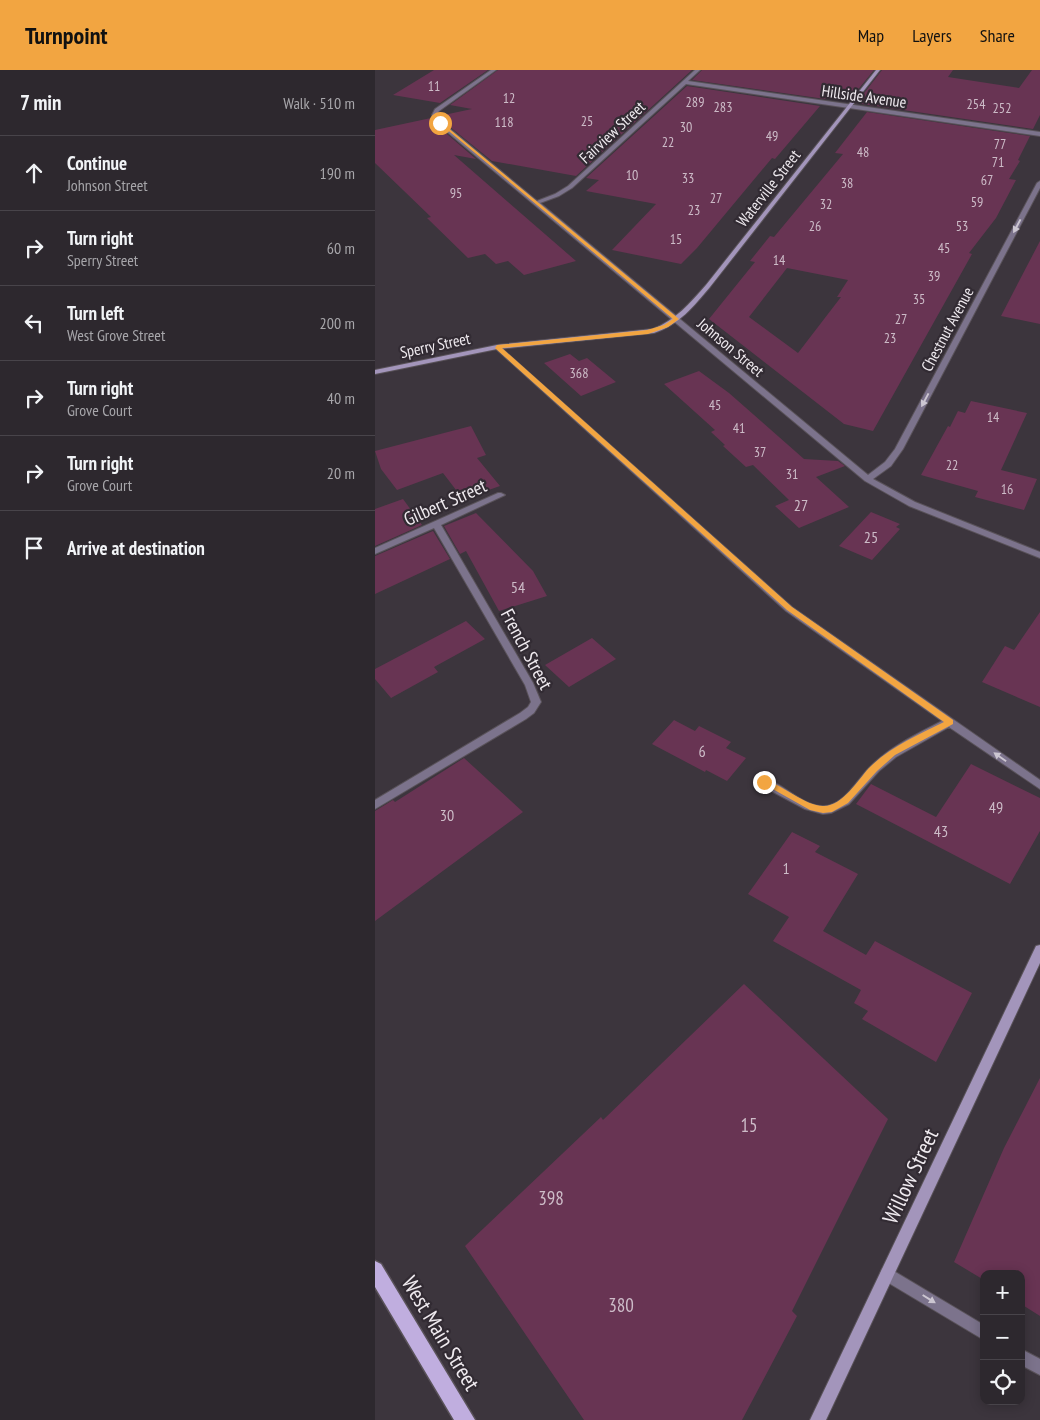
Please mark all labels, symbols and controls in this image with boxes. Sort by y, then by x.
text: Turnpoint [25,20,107,51]
text: Map [858,24,884,47]
text: Layers [912,24,952,47]
text: Share [980,24,1015,47]
house number: 11 [428,77,440,95]
street label: Hillside Avenue [820,80,908,112]
text: 7 min [20,89,62,116]
house number: 12 [503,89,515,107]
text: Walk · 510 m [283,93,355,113]
house number: 289 [686,93,704,111]
house number: 254 [967,95,986,113]
street label: Fairview Street [575,96,649,168]
house number: 283 [714,98,732,116]
house number: 252 [993,99,1011,117]
route start [429,112,452,135]
house number: 25 [581,112,593,130]
house number: 118 [495,113,513,131]
house number: 30 [680,118,692,136]
house number: 49 [766,127,778,145]
house number: 22 [662,133,674,151]
house number: 77 [994,135,1006,153]
house number: 48 [857,143,869,161]
street label: Waterville Street [732,145,805,230]
text: Continue [67,151,127,175]
house number: 71 [992,153,1004,171]
icon: ahead [20,159,48,187]
text: 190 m [320,163,355,183]
house number: 10 [626,166,638,184]
house number: 33 [682,169,694,187]
house number: 67 [981,171,993,189]
house number: 38 [841,174,853,192]
text: Johnson Street [67,175,148,195]
house number: 95 [450,184,462,202]
house number: 27 [710,189,722,207]
house number: 59 [971,193,983,211]
house number: 32 [820,195,832,213]
house number: 23 [688,201,700,219]
house number: 26 [809,217,821,235]
house number: 53 [956,217,968,235]
one-way arrow [1013,218,1021,233]
text: Turn right [67,226,133,250]
house number: 15 [670,230,682,248]
icon: right [20,234,48,262]
text: 60 m [327,238,355,258]
house number: 45 [938,239,950,257]
text: Sperry Street [67,250,138,270]
house number: 14 [773,251,786,269]
house number: 39 [928,267,940,285]
street label: Chestnut Avenue [916,283,978,375]
house number: 35 [913,290,925,308]
text: Turn left [67,301,124,325]
icon: left [20,309,48,337]
house number: 27 [895,310,907,328]
text: 200 m [320,313,355,333]
street label: Johnson Street [693,313,769,381]
text: West Grove Street [67,325,165,345]
street label: Sperry Street [398,328,473,362]
house number: 23 [884,329,896,347]
house number: 368 [570,364,588,382]
text: Turn right [67,376,133,400]
icon: right [20,384,48,412]
text: 40 m [327,388,355,408]
one-way arrow [921,393,929,408]
house number: 45 [709,396,721,414]
text: Grove Court [67,400,132,420]
house number: 14 [987,408,1000,426]
house number: 41 [733,419,745,437]
house number: 37 [754,443,766,461]
text: Turn right [67,451,133,475]
house number: 22 [946,456,958,474]
icon: right [20,459,48,487]
text: 20 m [327,463,355,483]
house number: 31 [786,465,798,483]
street label: Gilbert Street [400,473,491,531]
text: Grove Court [67,475,132,495]
house number: 16 [1001,480,1013,498]
house number: 27 [794,495,808,515]
house number: 25 [864,527,878,547]
icon: arrive [20,534,48,562]
text: Arrive at destination [67,536,205,560]
house number: 54 [511,577,525,597]
street label: French Street [496,605,559,694]
house number: 6 [698,741,706,761]
one-way arrow [993,752,1007,762]
route end [753,771,776,794]
house number: 49 [989,797,1003,817]
house number: 30 [440,805,454,825]
house number: 43 [934,821,948,841]
house number: 1 [782,858,790,878]
house number: 15 [740,1113,758,1137]
street label: Willow Street [876,1124,944,1228]
house number: 398 [538,1186,564,1210]
map controls [980,1270,1025,1405]
button: + [980,1270,1025,1315]
street label: West Main Street [396,1271,486,1395]
house number: 380 [608,1293,634,1317]
one-way arrow [923,1295,936,1304]
button: − [980,1315,1025,1360]
button: locate [980,1360,1025,1405]

